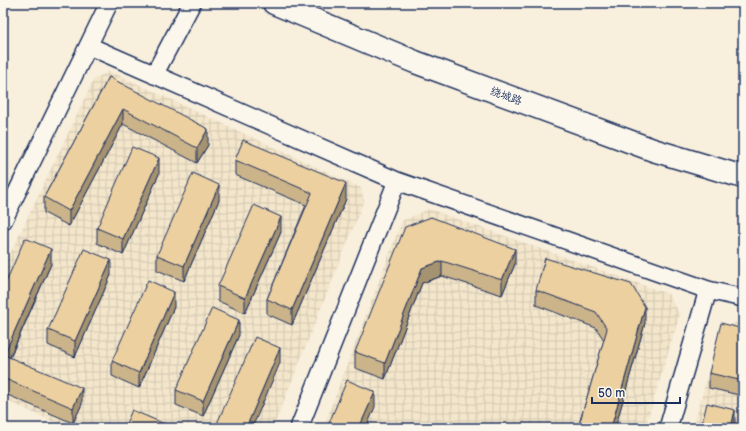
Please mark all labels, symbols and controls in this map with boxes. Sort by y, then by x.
street label: 绕城路 [488,84,524,108]
scale bar [592,379,680,405]
text: 50 m [598,386,625,401]

